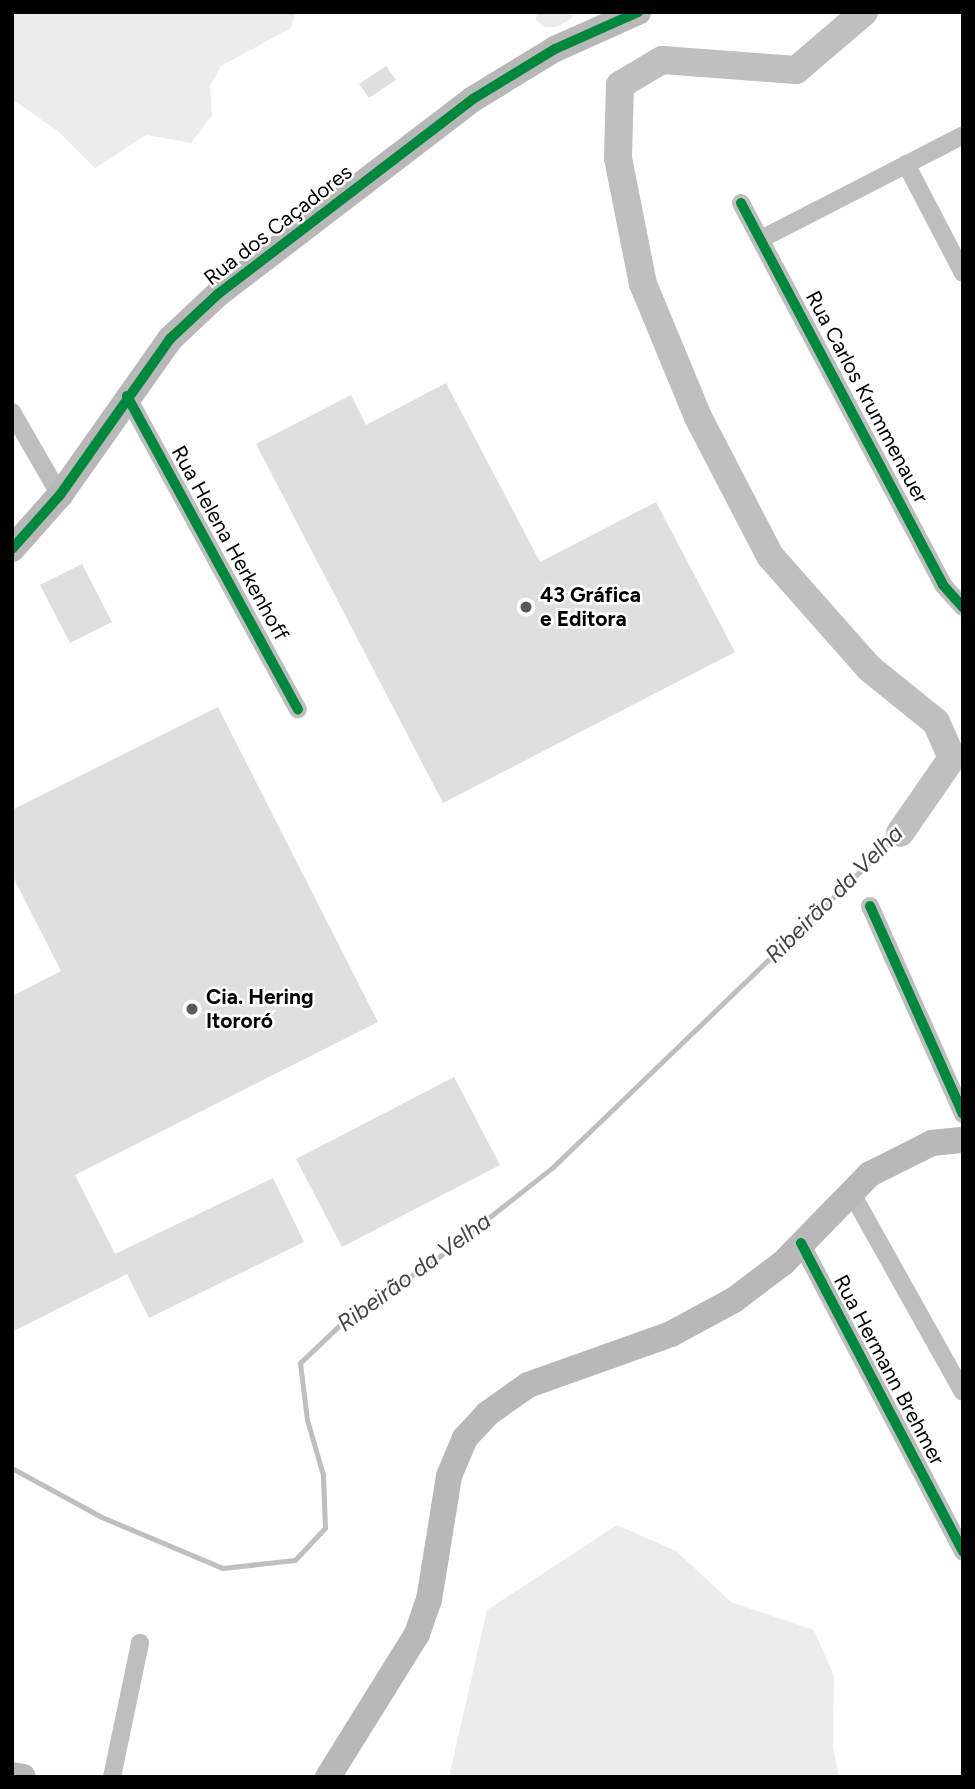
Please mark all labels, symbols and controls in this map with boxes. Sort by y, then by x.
street label: Rua dos Caçadores [199,159,357,291]
street label: Rua Carlos Krummenauer [800,286,934,508]
street label: Rua Helena Herkenhoff [166,441,294,645]
place label: 43 Gráfica e Editora [540,582,641,632]
marker: 43 Gráfica e Editora [518,599,534,615]
water label: Ribeirão da Velha [759,819,909,969]
place label: Cia. Hering Itororó [206,984,314,1034]
marker: Cia. Hering Itororó [184,1001,200,1017]
water label: Ribeirão da Velha [332,1207,496,1337]
street label: Rua Hermann Brehmer [828,1271,950,1469]

